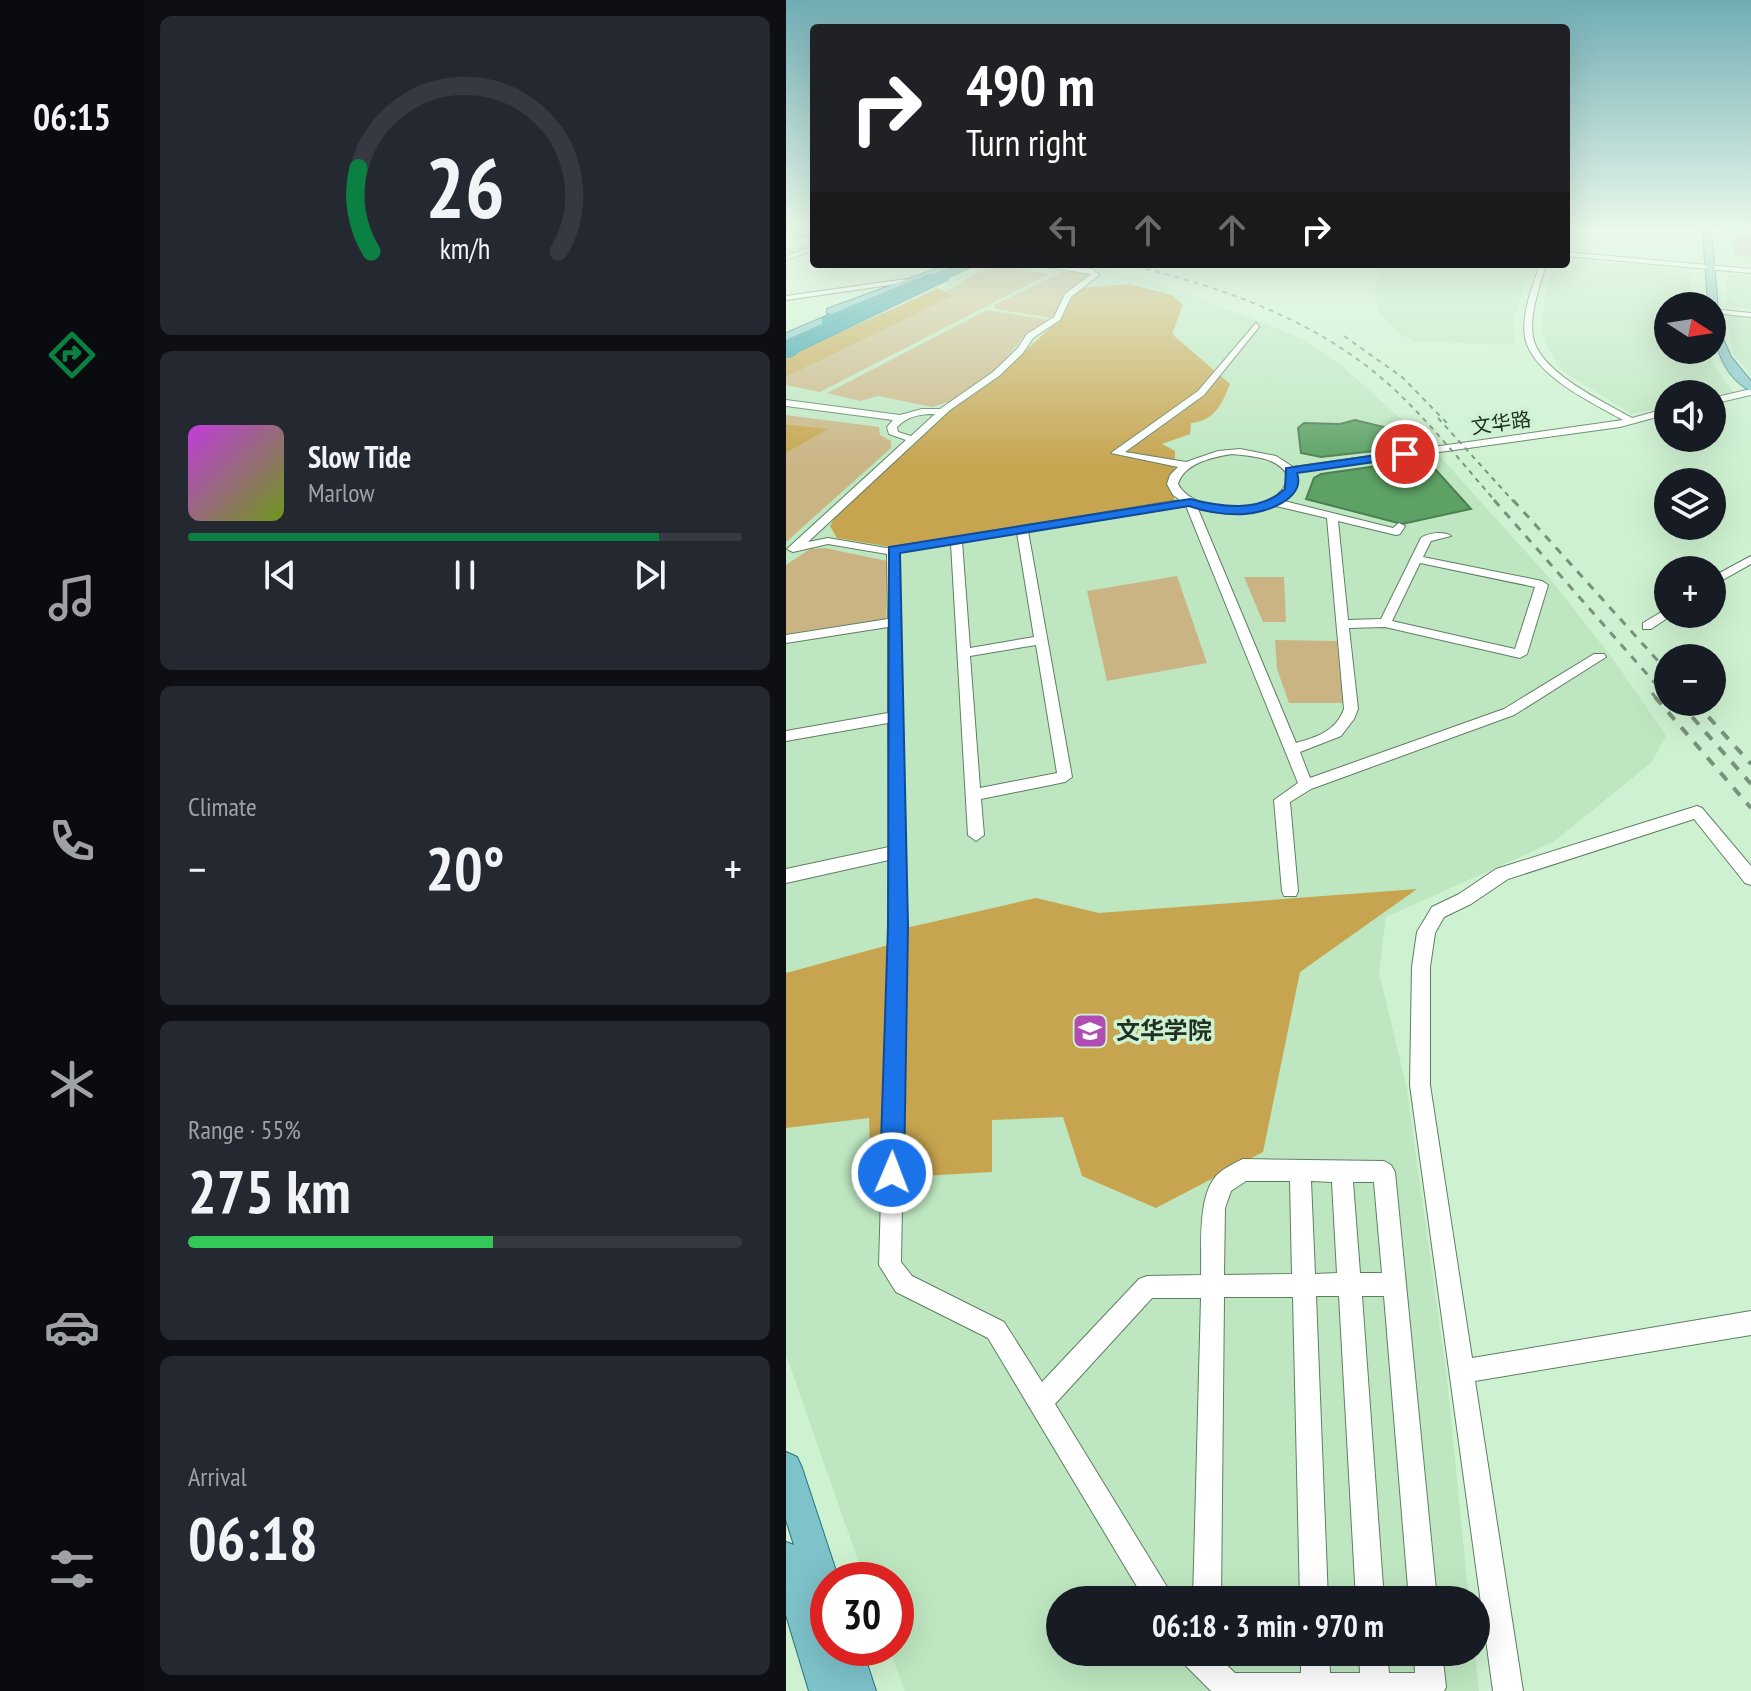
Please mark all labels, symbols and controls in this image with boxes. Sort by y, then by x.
text: 490 m [966,49,1095,121]
icon: right [834,56,938,160]
text: 06:15 [33,93,111,140]
text: Turn right [966,119,1087,166]
text: 26 [425,132,505,240]
icon: left [1042,208,1086,252]
icon: ahead [1126,208,1170,252]
icon: ahead [1210,208,1254,252]
icon: right [1294,208,1338,252]
text: km/h [440,230,490,267]
north arrow [1654,292,1726,364]
map controls [1654,292,1726,716]
icon: directions [44,327,100,383]
button: sound [1654,380,1726,452]
street label: 文华路 [1469,406,1533,440]
pin [1371,420,1439,488]
icon: arrive [1383,432,1427,476]
text: Slow Tide [308,437,411,476]
button: layers [1654,468,1726,540]
text: Marlow [308,476,374,509]
icon: previous [258,553,302,597]
icon: pause [443,553,487,597]
icon: next [628,553,672,597]
button: + [1654,556,1726,628]
icon: music [44,570,100,626]
button: − [1654,644,1726,716]
text: Climate [188,790,257,823]
icon: phone [44,813,100,869]
text: 20° [425,829,505,907]
text: − [188,840,206,897]
text: + [724,840,742,897]
school or university icon: 文华学院 [1071,1012,1109,1050]
place label: 文华学院 [1116,1015,1212,1046]
icon: climate [44,1056,100,1112]
text: Range · 55% [188,1113,301,1146]
position arrow [850,1131,934,1215]
text: 275 km [188,1152,351,1230]
icon: car [44,1299,100,1355]
text: Arrival [188,1460,247,1493]
text: 06:18 [188,1499,318,1577]
icon: filters [44,1541,100,1597]
speed limit sign: 30 [810,1562,914,1666]
text: 06:18 · 3 min · 970 m [1152,1606,1384,1645]

